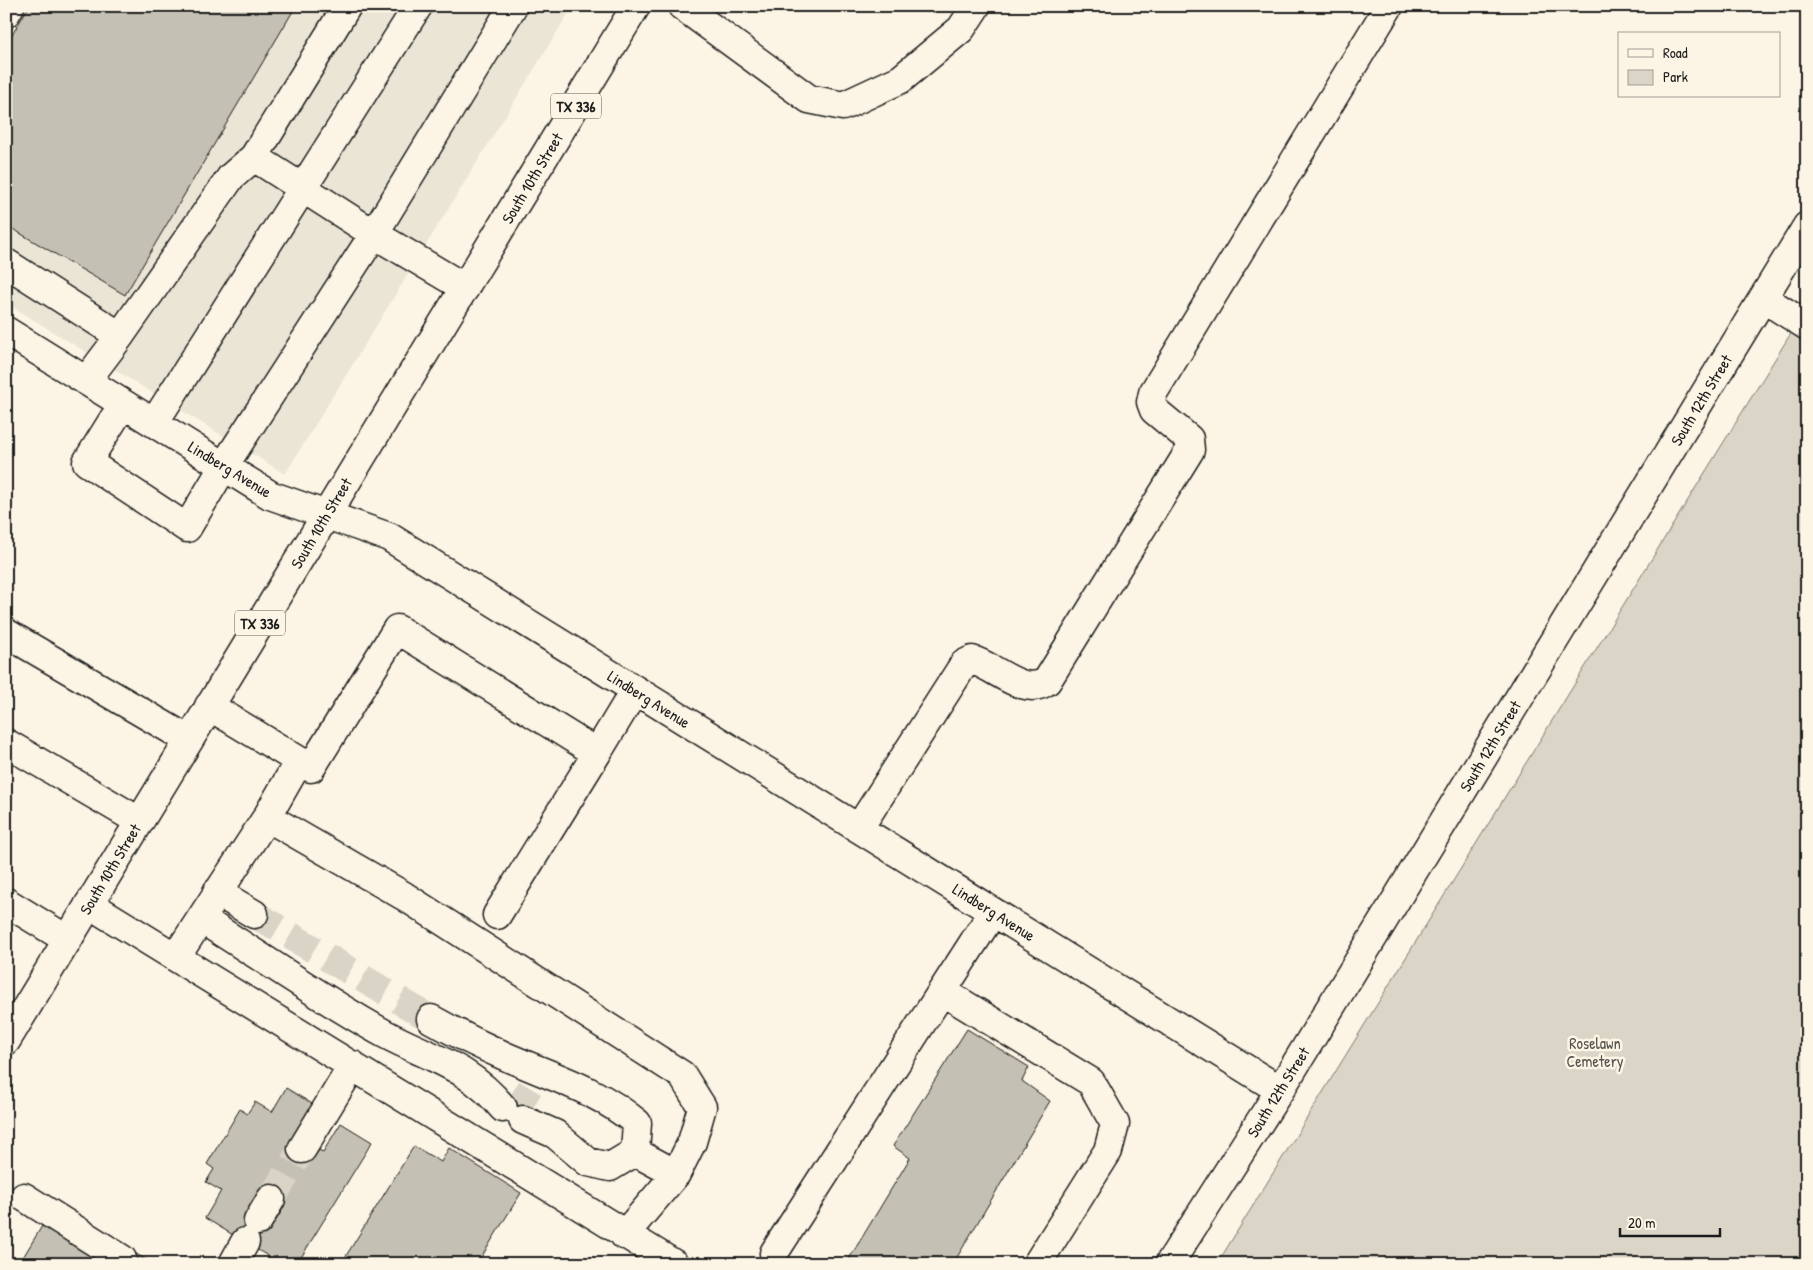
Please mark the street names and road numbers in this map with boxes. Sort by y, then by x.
road number: TX 336 [551,94,601,118]
street label: South 10th Street [496,128,568,227]
street label: South 12th Street [1665,350,1737,450]
street label: Lindberg Avenue [184,435,276,503]
street label: South 10th Street [285,473,357,572]
road number: TX 336 [235,610,285,636]
street label: Lindberg Avenue [604,665,695,733]
street label: South 12th Street [1454,696,1526,796]
street label: South 10th Street [74,819,146,918]
street label: Lindberg Avenue [949,878,1040,946]
street label: South 12th Street [1242,1042,1315,1141]

